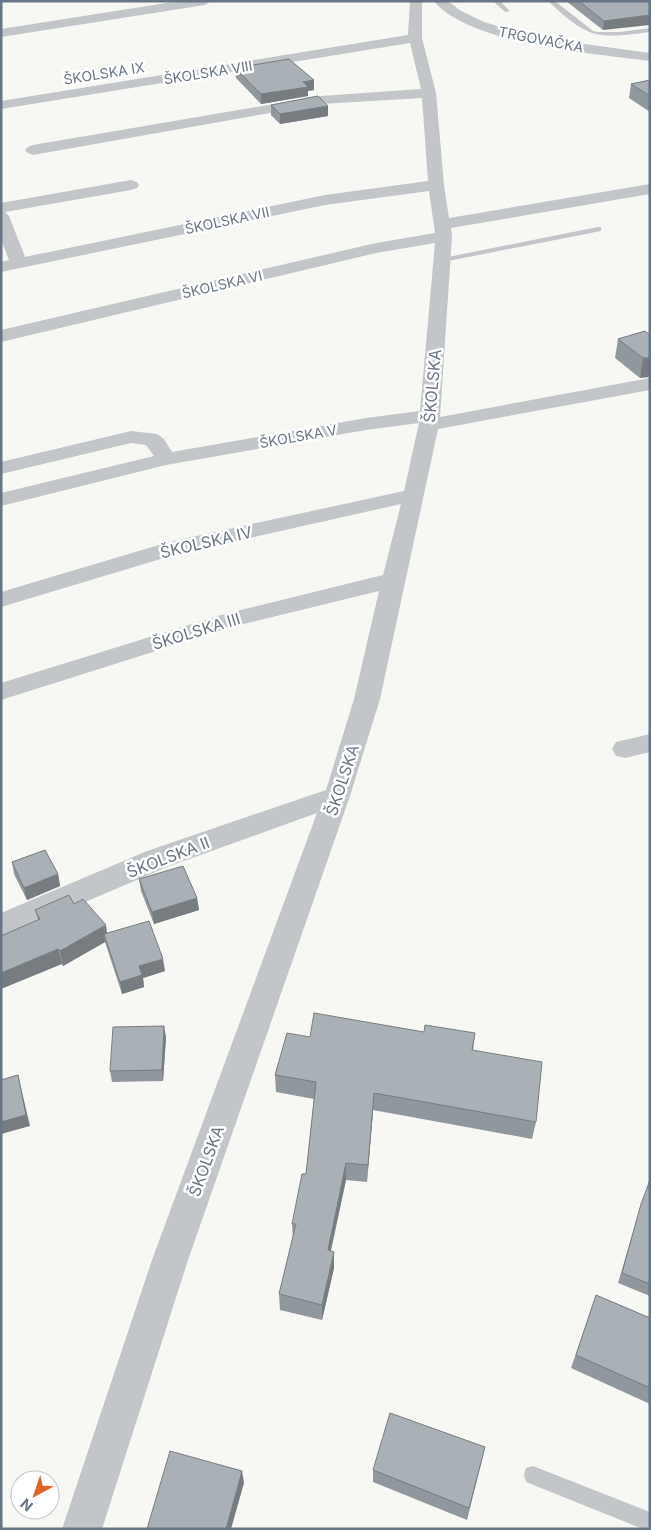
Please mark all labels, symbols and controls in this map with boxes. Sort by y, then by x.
street label: TRGOVAČKA [497,22,585,56]
street label: ŠKOLSKA VIII [162,57,254,87]
street label: ŠKOLSKA IX [62,58,146,88]
street label: ŠKOLSKA VII [183,203,271,237]
street label: ŠKOLSKA VI [180,267,264,301]
street label: ŠKOLSKA [419,348,445,424]
street label: ŠKOLSKA V [258,421,338,451]
street label: ŠKOLSKA IV [158,522,254,562]
street label: ŠKOLSKA III [149,608,243,654]
street label: ŠKOLSKA [321,742,363,818]
street label: ŠKOLSKA II [124,832,212,882]
street label: ŠKOLSKA [184,1123,228,1199]
north arrow [10,1470,60,1520]
text: N [17,1495,36,1515]

